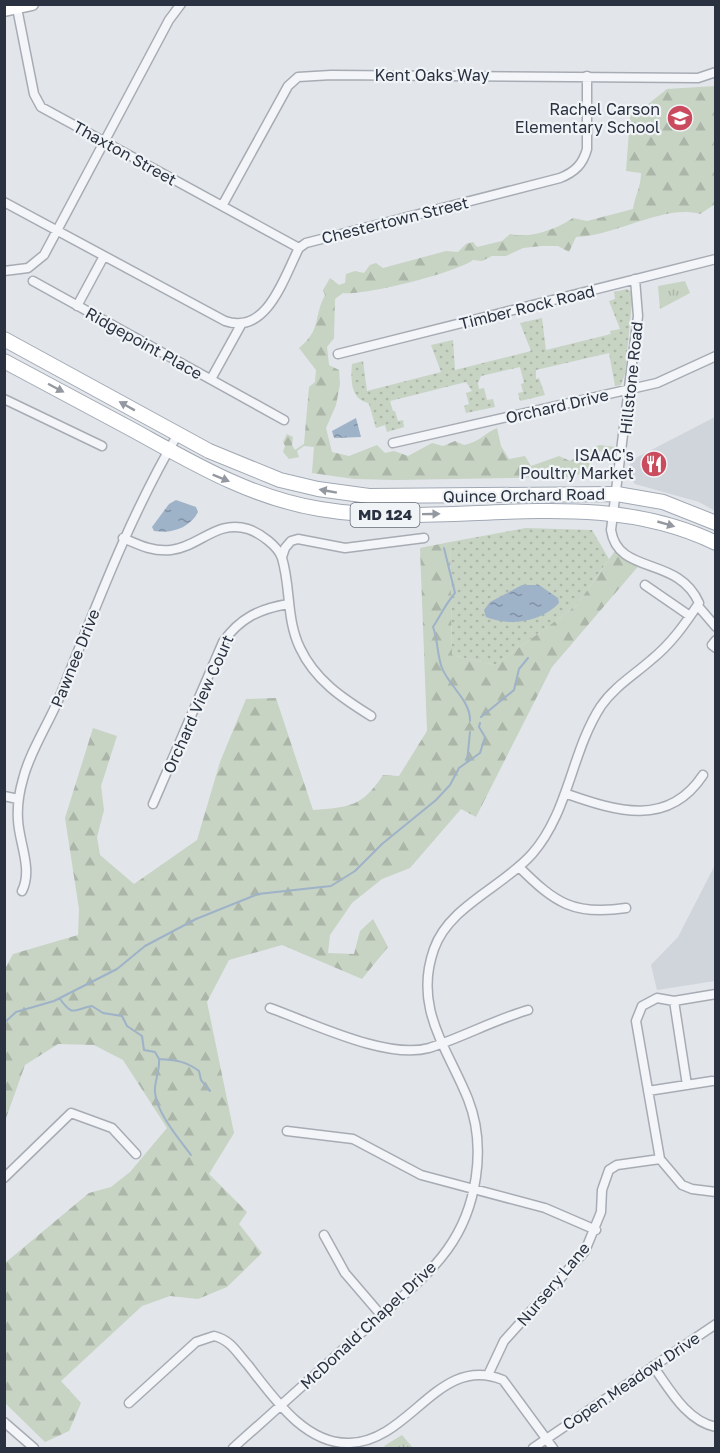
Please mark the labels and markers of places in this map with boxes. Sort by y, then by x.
place label: Rachel Carson Elementary School [515,99,660,137]
school or university icon: Rachel Carson Elementary School [665,103,695,133]
place label: ISAAC's Poultry Market [520,445,634,483]
restaurant icon: ISAAC's Poultry Market [639,449,669,479]

